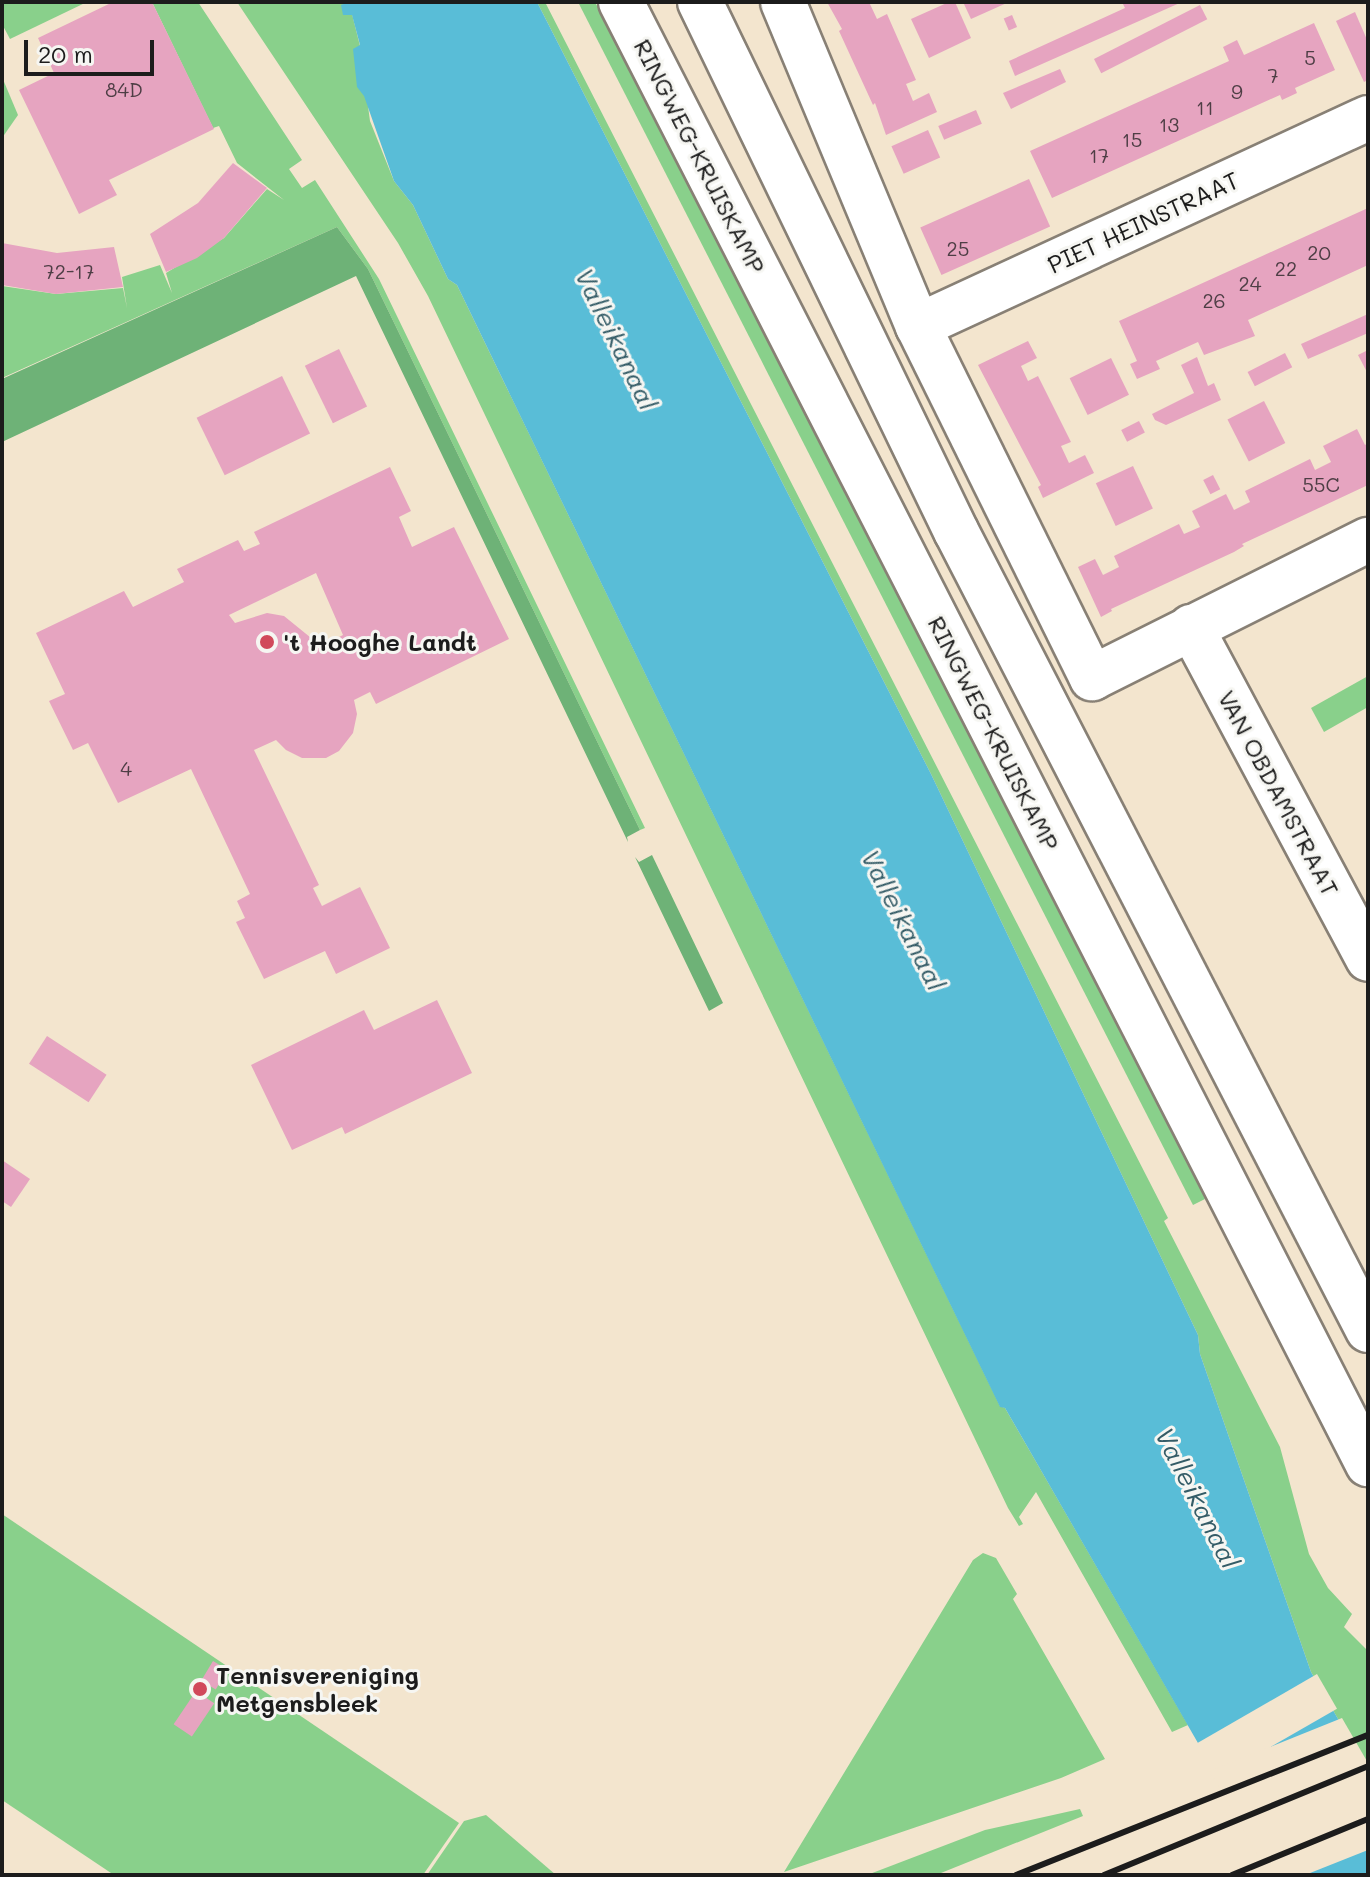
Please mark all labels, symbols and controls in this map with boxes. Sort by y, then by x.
scale bar [28,24,158,74]
street label: RINGWEG-KRUISKAMP [628,34,772,278]
text: 20 m [38,38,93,69]
house number: 5 [1304,45,1316,69]
house number: 7 [1267,63,1279,87]
house number: 84D [105,77,143,101]
house number: 9 [1231,79,1243,103]
house number: 11 [1196,95,1214,119]
house number: 13 [1159,112,1179,136]
house number: 15 [1122,127,1142,151]
house number: 17 [1089,143,1109,167]
street label: PIET HEINSTRAAT [1043,165,1243,279]
house number: 25 [947,236,969,260]
house number: 20 [1307,240,1331,264]
house number: 22 [1275,256,1297,280]
house number: 72-17 [44,259,94,283]
water label: Valleikanaal [568,263,664,415]
house number: 24 [1239,271,1261,295]
house number: 26 [1202,288,1226,312]
house number: 55C [1302,472,1340,496]
street label: RINGWEG-KRUISKAMP [922,611,1066,855]
place label: 't Hooghe Landt [283,628,477,656]
marker: 't Hooghe Landt [258,633,276,651]
street label: VAN OBDAMSTRAAT [1213,685,1345,901]
house number: 4 [120,756,132,780]
water label: Valleikanaal [854,844,952,996]
water label: Valleikanaal [1148,1422,1246,1574]
place label: Tennisvereniging Metgensbleek [216,1661,419,1717]
marker: Tennisvereniging Metgensbleek [191,1680,209,1698]

